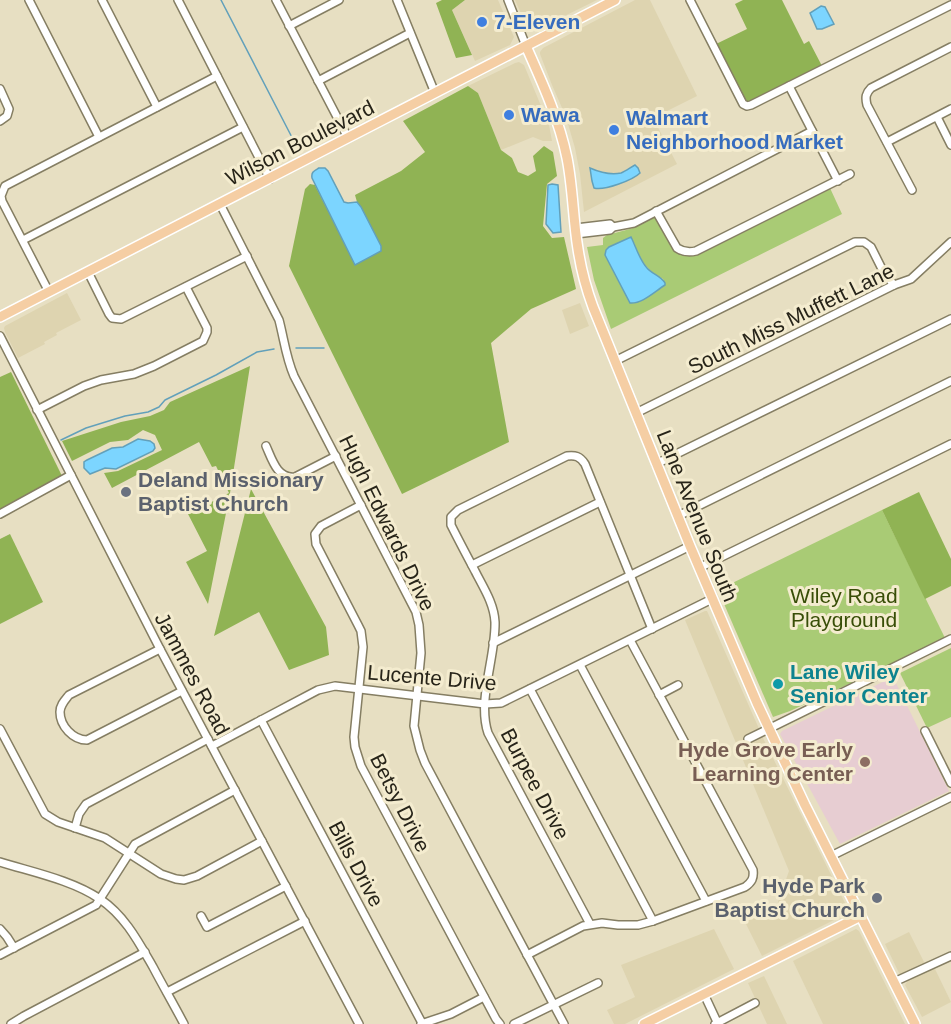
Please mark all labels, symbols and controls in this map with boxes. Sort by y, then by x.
place label: 7-Eleven [494,10,580,33]
marker: 7-Eleven [475,15,489,29]
street label: Wilson Boulevard [222,95,378,190]
place label: Wawa [521,103,580,126]
place label: Walmart Neighborhood Market [626,106,843,153]
marker: Wawa [502,108,516,122]
marker: Walmart Neighborhood Market [607,123,621,137]
street label: South Miss Muffett Lane [684,259,897,378]
street label: Lane Avenue South [653,427,742,605]
street label: Hugh Edwards Drive [335,431,440,614]
place label: Deland Missionary Baptist Church [138,468,324,515]
marker: Deland Missionary Baptist Church [119,485,133,499]
park label: Wiley Road Playground [790,584,898,631]
street label: Jammes Road [151,609,234,739]
street label: Lucente Drive [366,660,498,695]
place label: Lane Wiley Senior Center [790,660,928,707]
marker: Lane Wiley Senior Center [771,677,785,691]
street label: Burpee Drive [497,724,574,843]
place label: Hyde Grove Early Learning Center [678,738,853,785]
street label: Betsy Drive [366,750,435,856]
marker: Hyde Grove Early Learning Center [858,755,872,769]
street label: Bills Drive [324,817,389,910]
place label: Hyde Park Baptist Church [714,874,865,921]
marker: Hyde Park Baptist Church [870,891,884,905]

